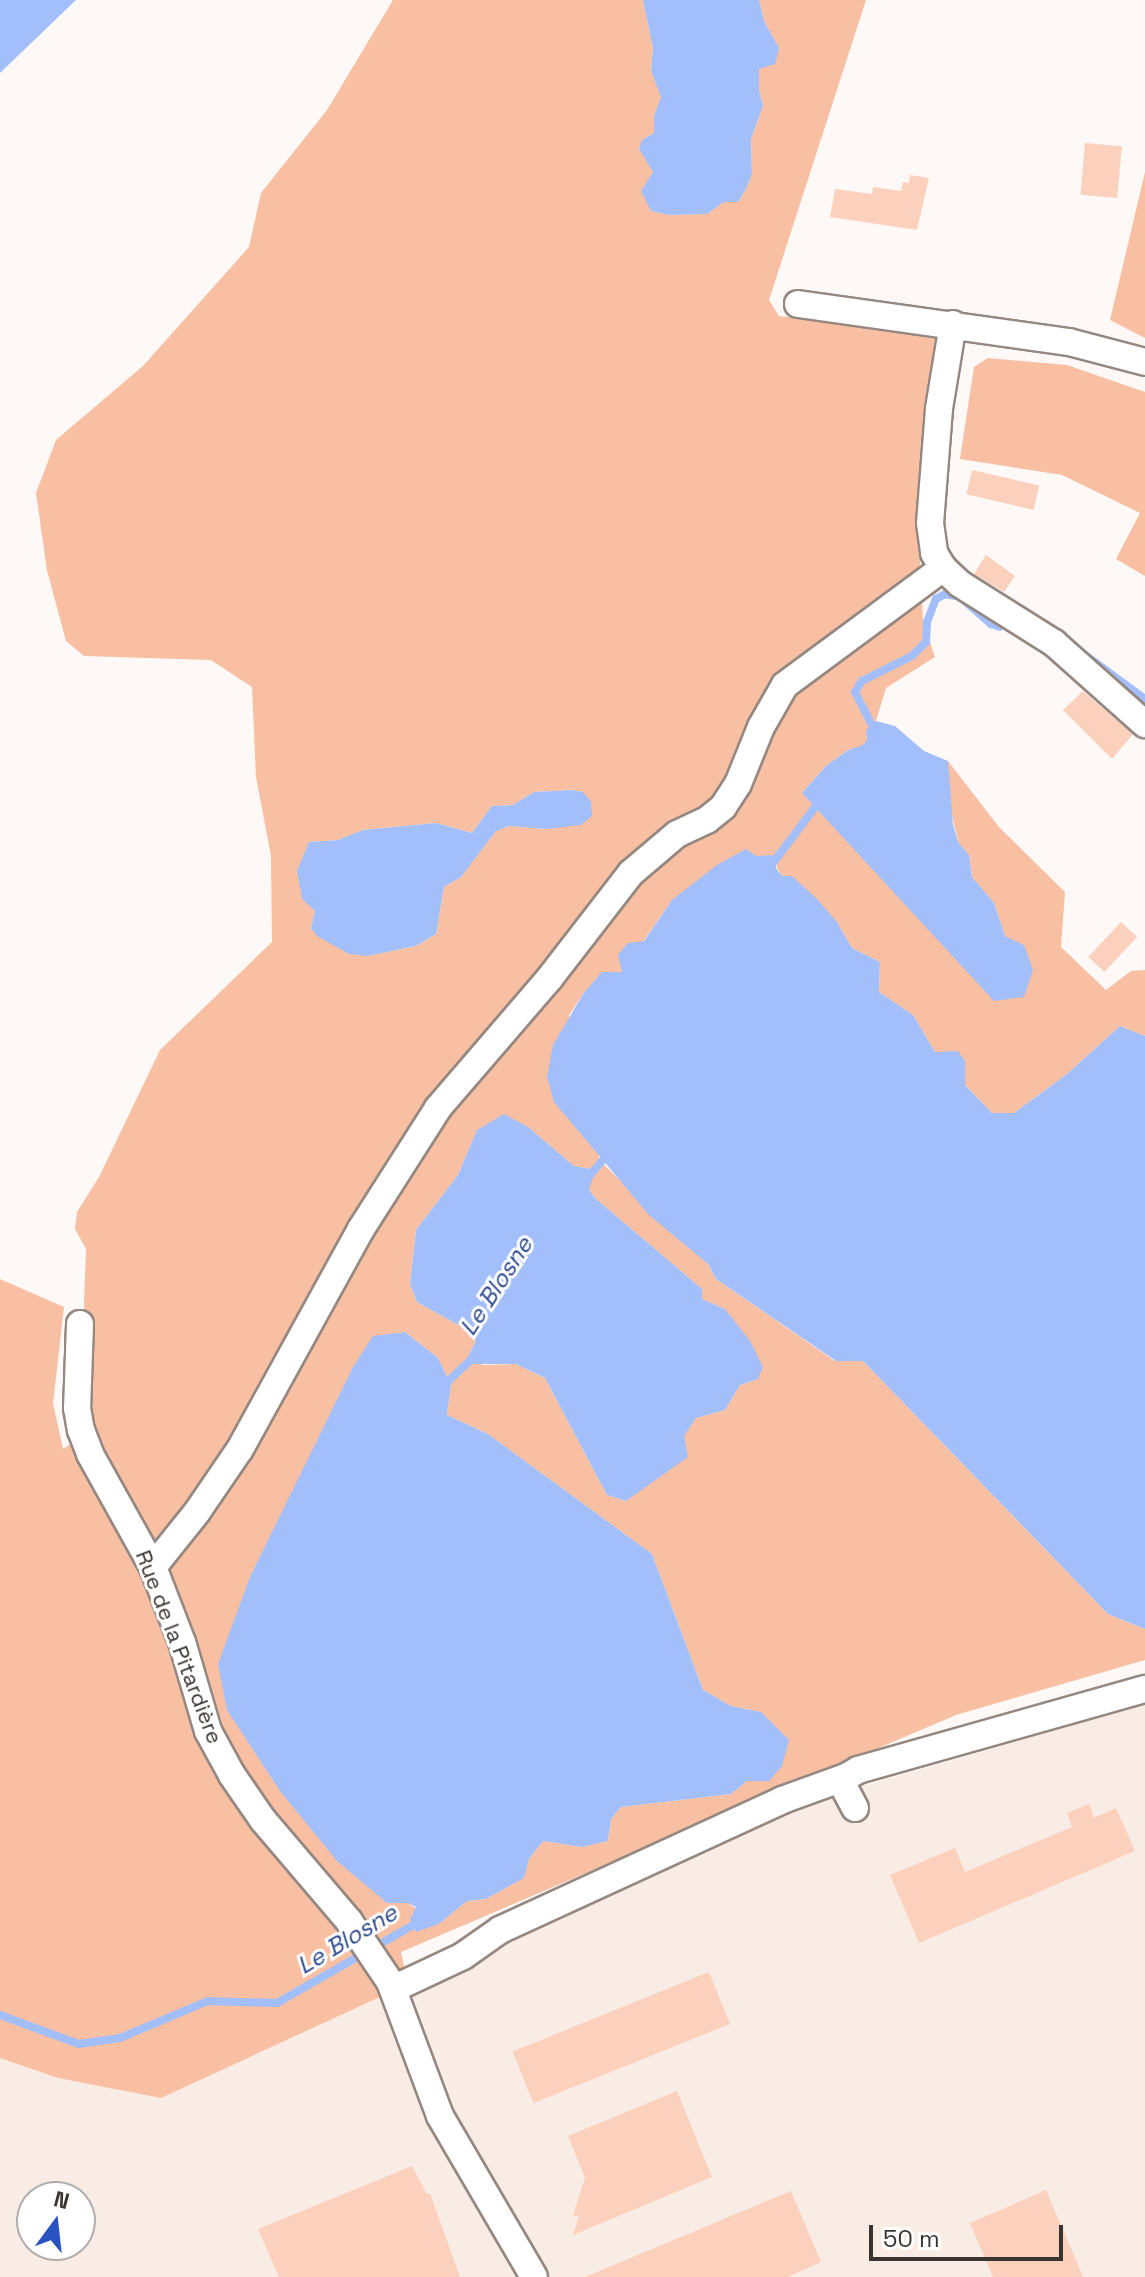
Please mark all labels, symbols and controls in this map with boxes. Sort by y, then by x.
water label: Le Blosne [454,1231,538,1341]
street label: Rue de la Pitardière [130,1546,228,1748]
water label: Le Blosne [292,1898,402,1980]
north arrow [16,2181,96,2261]
text: N [51,2184,72,2215]
scale bar [873,2209,1067,2259]
text: 50 m [883,2223,940,2254]

